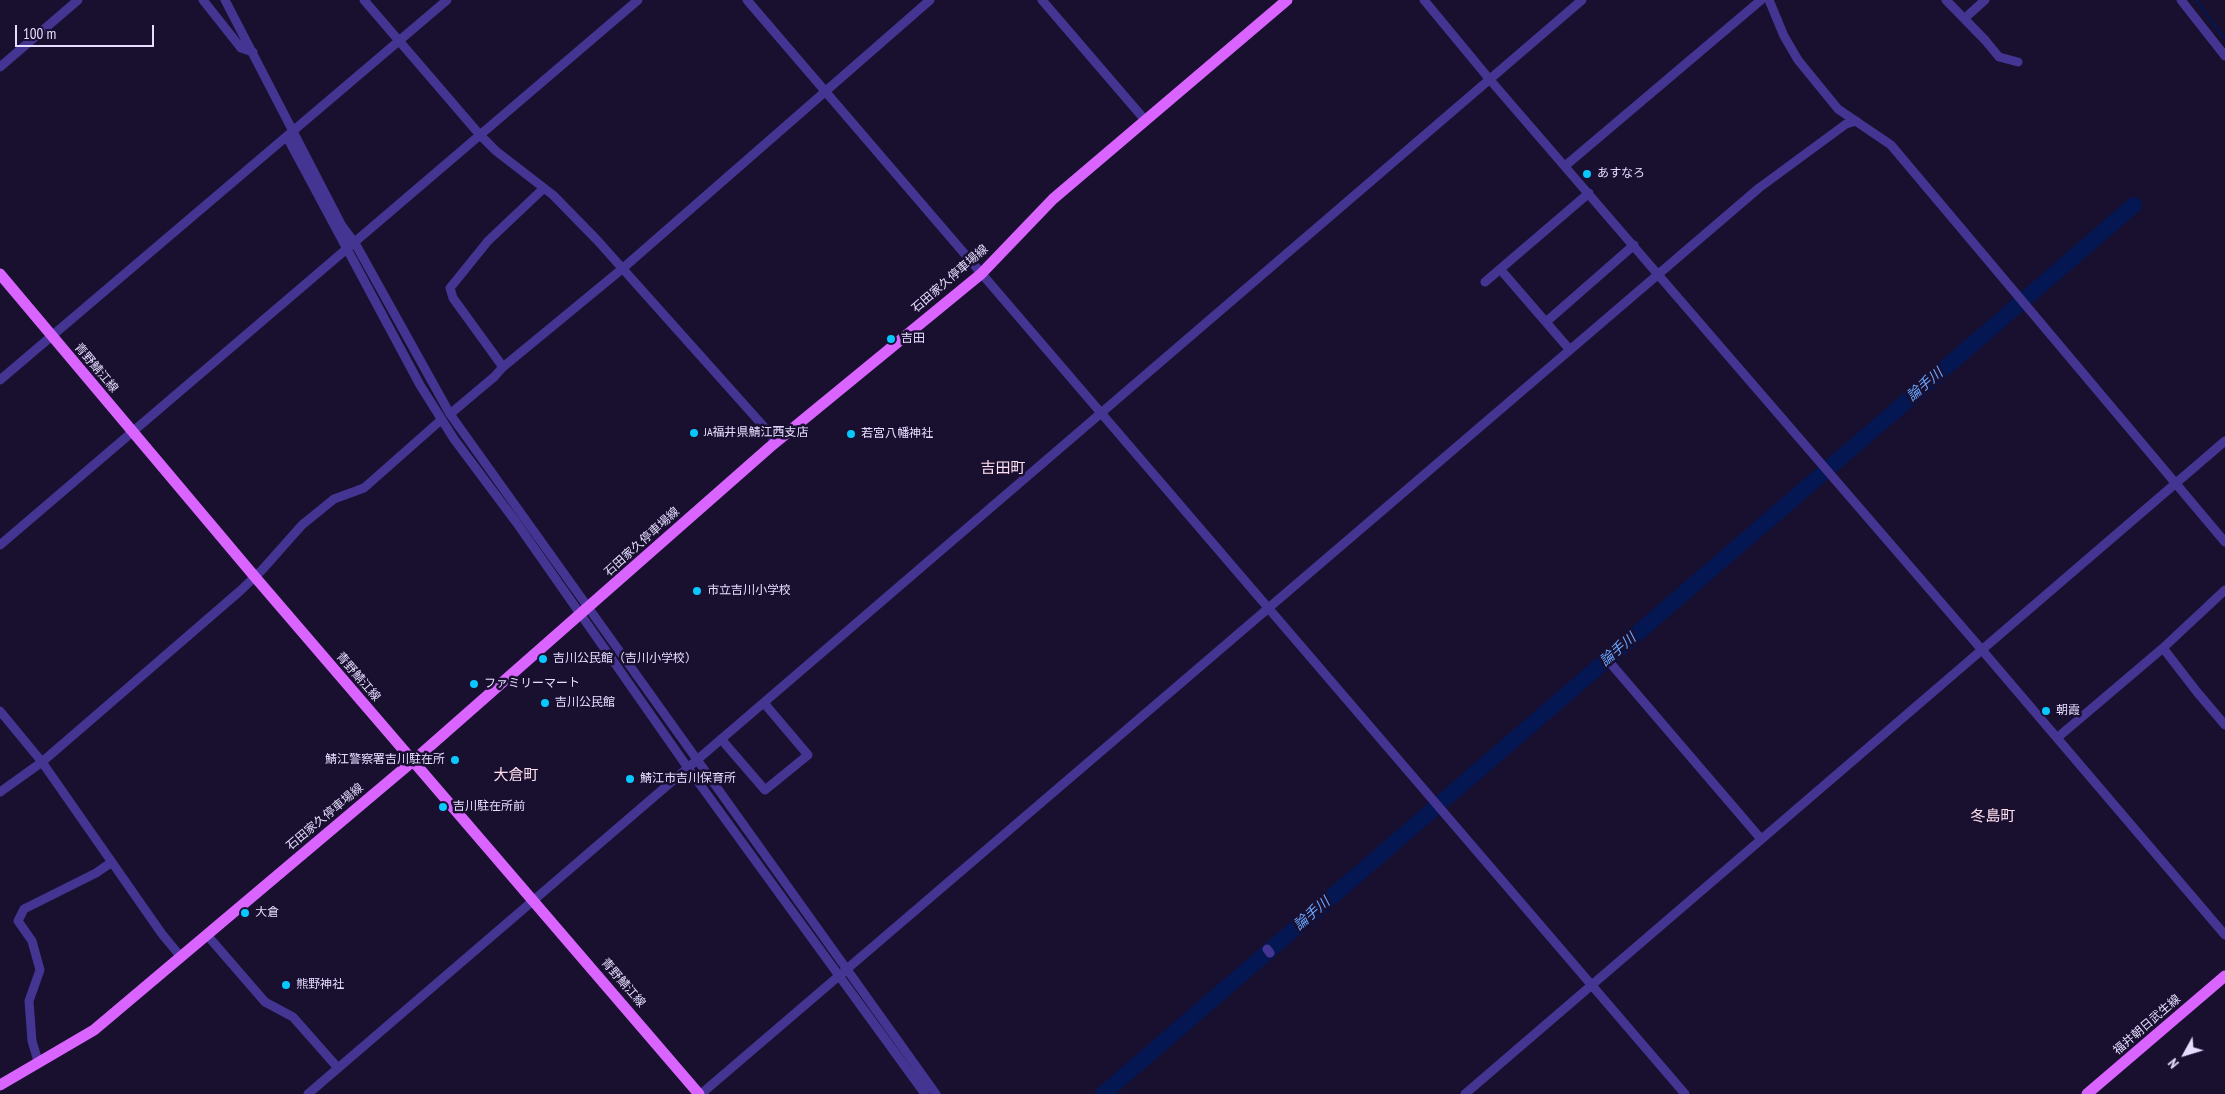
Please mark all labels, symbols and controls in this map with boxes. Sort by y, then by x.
scale bar [18,15,156,47]
text: 100 m [23,24,56,43]
place label: あすなろ [1597,167,1645,181]
marker: あすなろ [1581,168,1593,180]
street label: 石田家久停車場線 [909,242,991,316]
place label: 吉田 [901,332,925,346]
marker: 吉田 [885,333,897,345]
street label: 青野鯖江線 [71,340,121,396]
water label: 論手川 [1904,365,1946,405]
place label: JA福井県鯖江西支店 [704,426,809,440]
marker: JA福井県鯖江西支店 [688,427,700,439]
place label: 若宮八幡神社 [861,427,933,441]
marker: 若宮八幡神社 [845,428,857,440]
district label: 吉田町 [981,460,1025,478]
street label: 石田家久停車場線 [602,505,682,579]
place label: 市立吉川小学校 [707,584,791,598]
marker: 市立吉川小学校 [691,585,703,597]
water label: 論手川 [1597,630,1639,670]
street label: 青野鯖江線 [333,650,383,704]
place label: 吉川公民館（吉川小学校） [553,652,697,666]
marker: 吉川公民館（吉川小学校） [537,653,549,665]
place label: ファミリーマート [484,677,580,691]
marker: ファミリーマート [468,678,480,690]
place label: 吉川公民館 [555,696,615,710]
marker: 吉川公民館 [539,697,551,709]
place label: 朝霞 [2056,704,2080,718]
marker: 朝霞 [2040,705,2052,717]
place label: 鯖江警察署吉川駐在所 [325,753,445,767]
marker: 鯖江警察署吉川駐在所 [449,754,461,766]
district label: 大倉町 [494,767,538,785]
place label: 鯖江市吉川保育所 [640,772,736,786]
marker: 鯖江市吉川保育所 [624,773,636,785]
street label: 石田家久停車場線 [284,781,366,853]
place label: 吉川駐在所前 [453,800,525,814]
marker: 吉川駐在所前 [437,801,449,813]
district label: 冬島町 [1971,808,2015,826]
water label: 論手川 [1291,894,1333,934]
place label: 大倉 [255,906,279,920]
marker: 大倉 [239,907,251,919]
street label: 青野鯖江線 [598,956,648,1010]
place label: 熊野神社 [296,978,344,992]
marker: 熊野神社 [280,979,292,991]
street label: 福井朝日武生線 [2111,992,2183,1058]
north arrow [2160,1029,2210,1079]
text: N [2164,1055,2183,1072]

